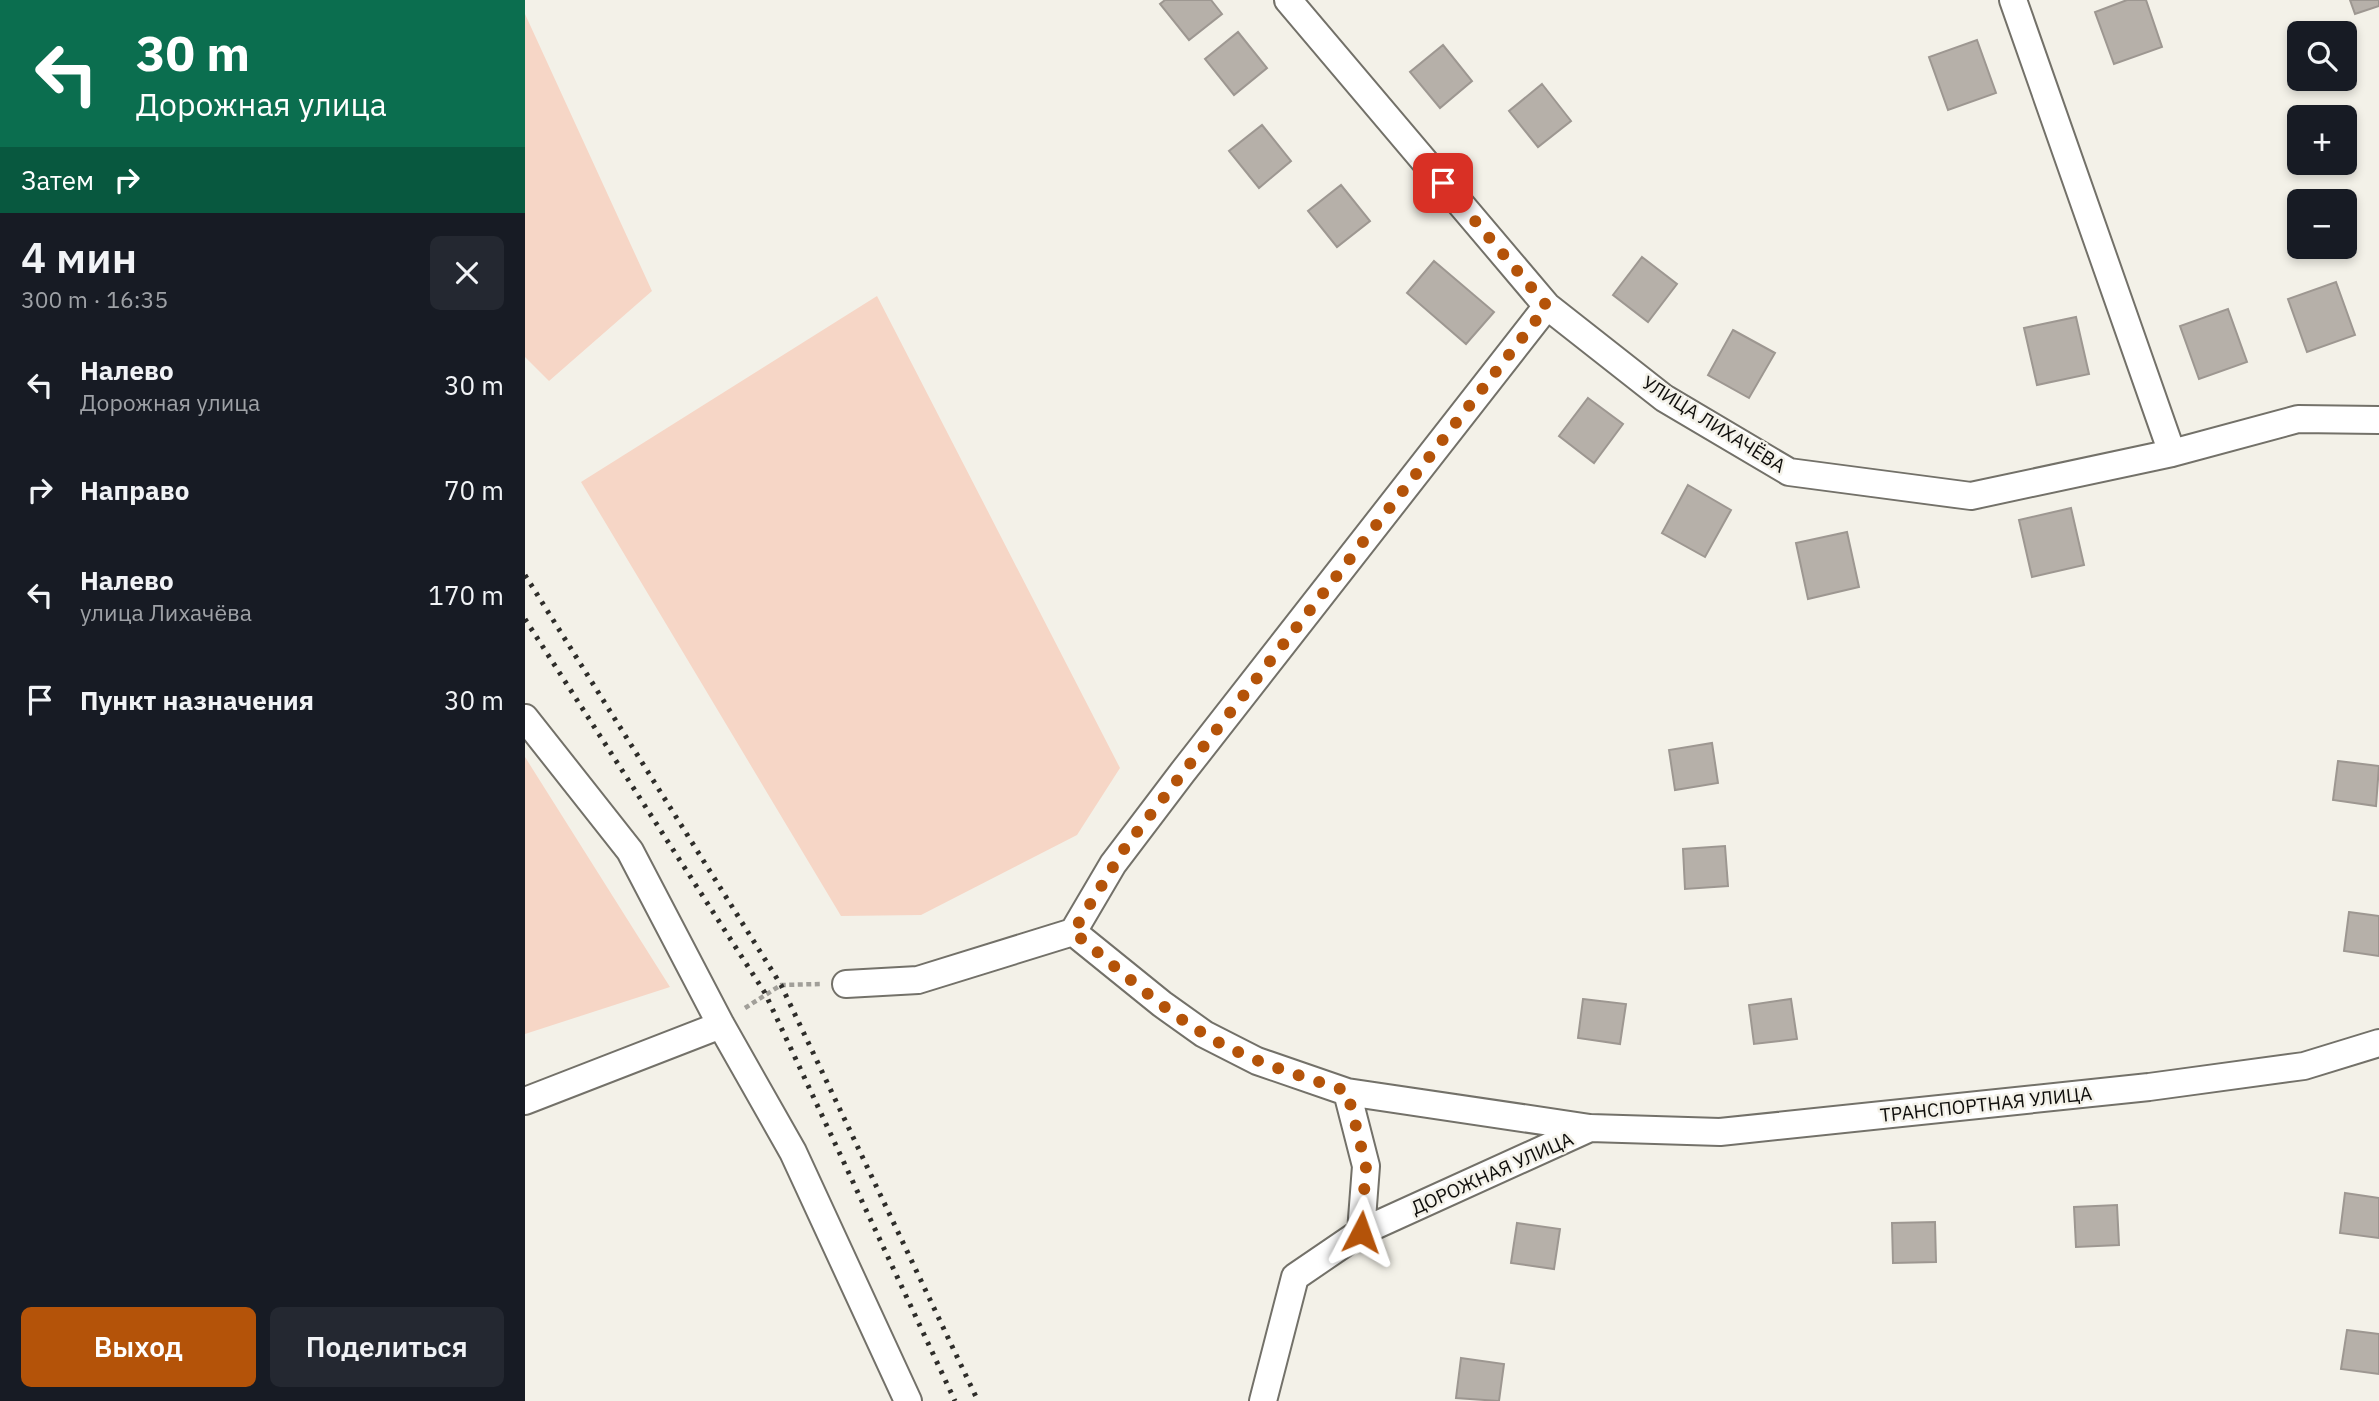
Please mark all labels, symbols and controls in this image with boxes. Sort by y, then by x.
text: 30 m [136,21,250,84]
map controls [2287,21,2357,259]
button: search [2287,21,2357,91]
icon: left [21,28,112,119]
text: Дорожная улица [136,83,387,125]
button: + [2287,105,2357,175]
pin [1413,153,1473,213]
icon: right [108,161,146,199]
text: Затем [21,163,94,197]
icon: arrive [1424,164,1462,202]
button: − [2287,189,2357,259]
text: 4 мин [21,230,137,285]
button: close [430,236,504,310]
text: 300 m · 16:35 [21,284,168,314]
text: Налево [80,353,174,387]
icon: left [21,366,59,404]
text: 30 m [444,368,504,402]
street label: УЛИЦА ЛИХАЧЁВА [1638,370,1790,478]
text: Дорожная улица [80,387,260,417]
icon: right [21,471,59,509]
text: Направо [80,473,189,507]
text: 70 m [444,473,504,507]
text: Налево [80,563,174,597]
icon: left [21,576,59,614]
text: 170 m [428,578,504,612]
text: улица Лихачёва [80,597,252,627]
icon: arrive [21,681,59,719]
text: Пункт назначения [80,683,314,717]
text: 30 m [444,683,504,717]
street label: ТРАНСПОРТНАЯ УЛИЦА [1879,1081,2093,1127]
street label: ДОРОЖНАЯ УЛИЦА [1407,1126,1577,1220]
position arrow [1324,1195,1398,1269]
button: Выход [21,1307,256,1387]
button: Поделиться [270,1307,504,1387]

